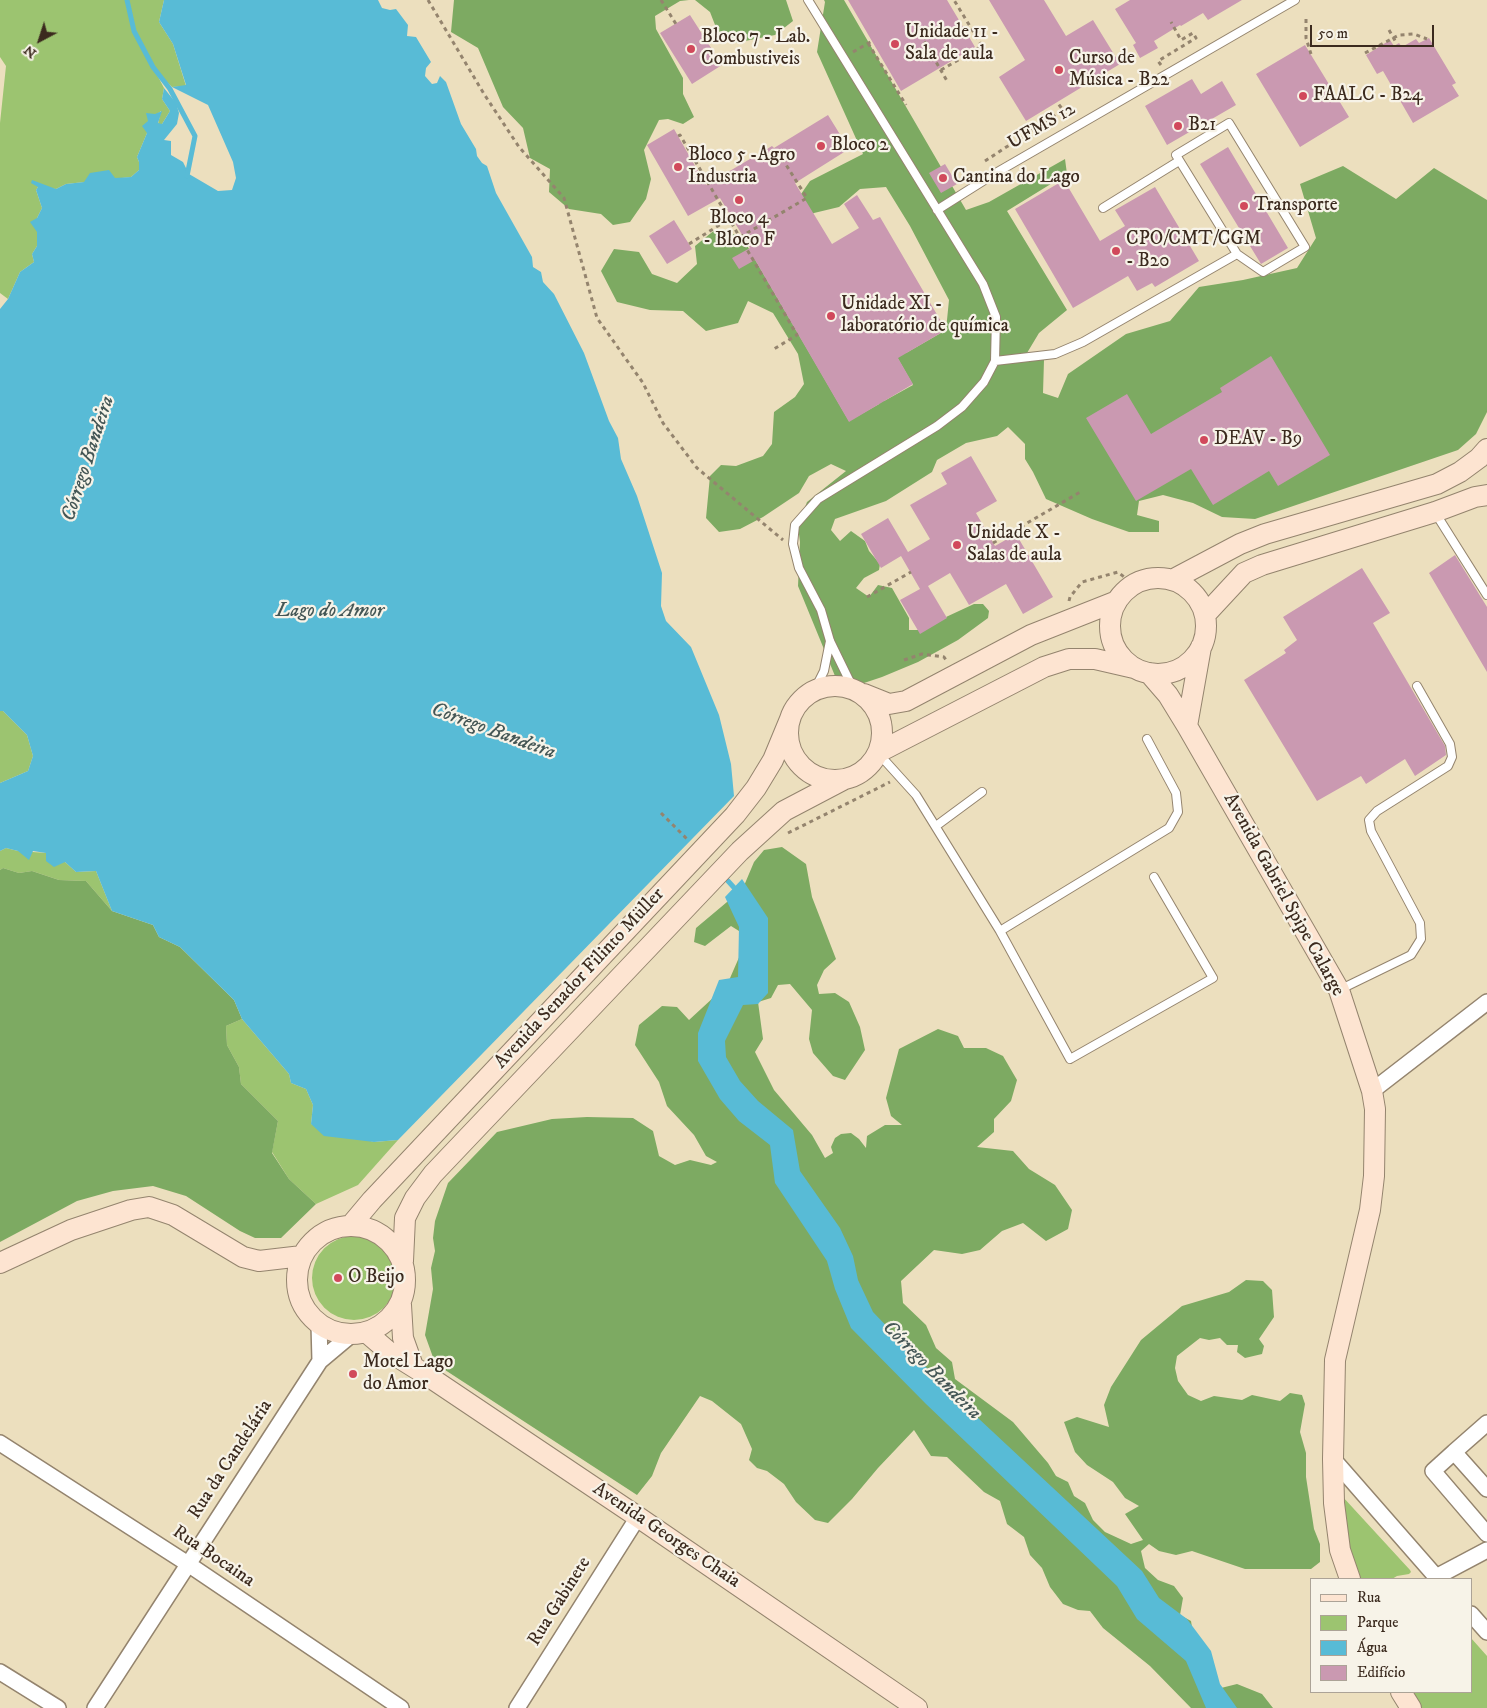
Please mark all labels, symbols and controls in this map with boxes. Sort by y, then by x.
north arrow [15,15,65,65]
scale bar [1312,15,1436,47]
place label: Unidade 11 - Sala de aula [905,22,999,66]
text: 50 m [1318,24,1348,43]
place label: Bloco 7 - Lab. Combustiveis [701,27,810,71]
marker: Unidade 11 - Sala de aula [889,38,901,50]
text: N [20,41,41,62]
marker: Bloco 7 - Lab. Combustiveis [685,43,697,55]
place label: Curso de Música - B22 [1069,48,1169,92]
marker: Curso de Música - B22 [1053,64,1065,76]
place label: FAALC - B24 [1313,85,1423,107]
marker: FAALC - B24 [1297,90,1309,102]
street label: UFMS 12 [1004,99,1080,155]
place label: B21 [1188,115,1216,137]
marker: B21 [1172,120,1184,132]
place label: Bloco 2 [831,135,889,157]
marker: Bloco 2 [815,140,827,152]
place label: Bloco 5 -Agro Industria [688,145,795,189]
marker: Bloco 5 -Agro Industria [672,161,684,173]
place label: Cantina do Lago [953,167,1080,189]
marker: Cantina do Lago [937,172,949,184]
marker: Bloco 4 - Bloco F [733,194,745,206]
place label: Transporte [1254,195,1338,217]
marker: Transporte [1238,200,1250,212]
place label: Bloco 4 - Bloco F [703,208,775,252]
place label: CPO/CMT/CGM - B20 [1126,229,1261,273]
marker: CPO/CMT/CGM - B20 [1110,245,1122,257]
place label: Unidade XI - laboratório de química [841,294,1009,338]
marker: Unidade XI - laboratório de química [825,310,837,322]
water label: Córrego Bandeira [57,393,121,525]
place label: DEAV - B9 [1214,429,1302,451]
marker: DEAV - B9 [1198,434,1210,446]
place label: Unidade X - Salas de aula [967,523,1062,567]
marker: Unidade X - Salas de aula [951,539,963,551]
water label: Lago do Amor [276,600,384,624]
water label: Córrego Bandeira [428,698,558,766]
street label: Avenida Gabriel Spipe Calarge [1218,789,1348,1001]
street label: Avenida Senador Filinto Müller [490,884,670,1074]
place label: O Beijo [348,1267,404,1289]
marker: O Beijo [332,1272,344,1284]
water label: Córrego Bandeira [876,1316,986,1426]
place label: Motel Lago do Amor [363,1352,453,1396]
marker: Motel Lago do Amor [347,1368,359,1380]
street label: Rua da Candelária [184,1396,278,1524]
street label: Avenida Georges Chaia [588,1478,744,1594]
street label: Rua Bocaina [168,1521,258,1593]
street label: Rua Gabinete [524,1553,596,1651]
legend [1310,1578,1472,1693]
text: Rua [1357,1588,1381,1607]
text: Parque [1357,1613,1398,1632]
text: Água [1357,1638,1387,1657]
text: Edifício [1357,1663,1405,1682]

